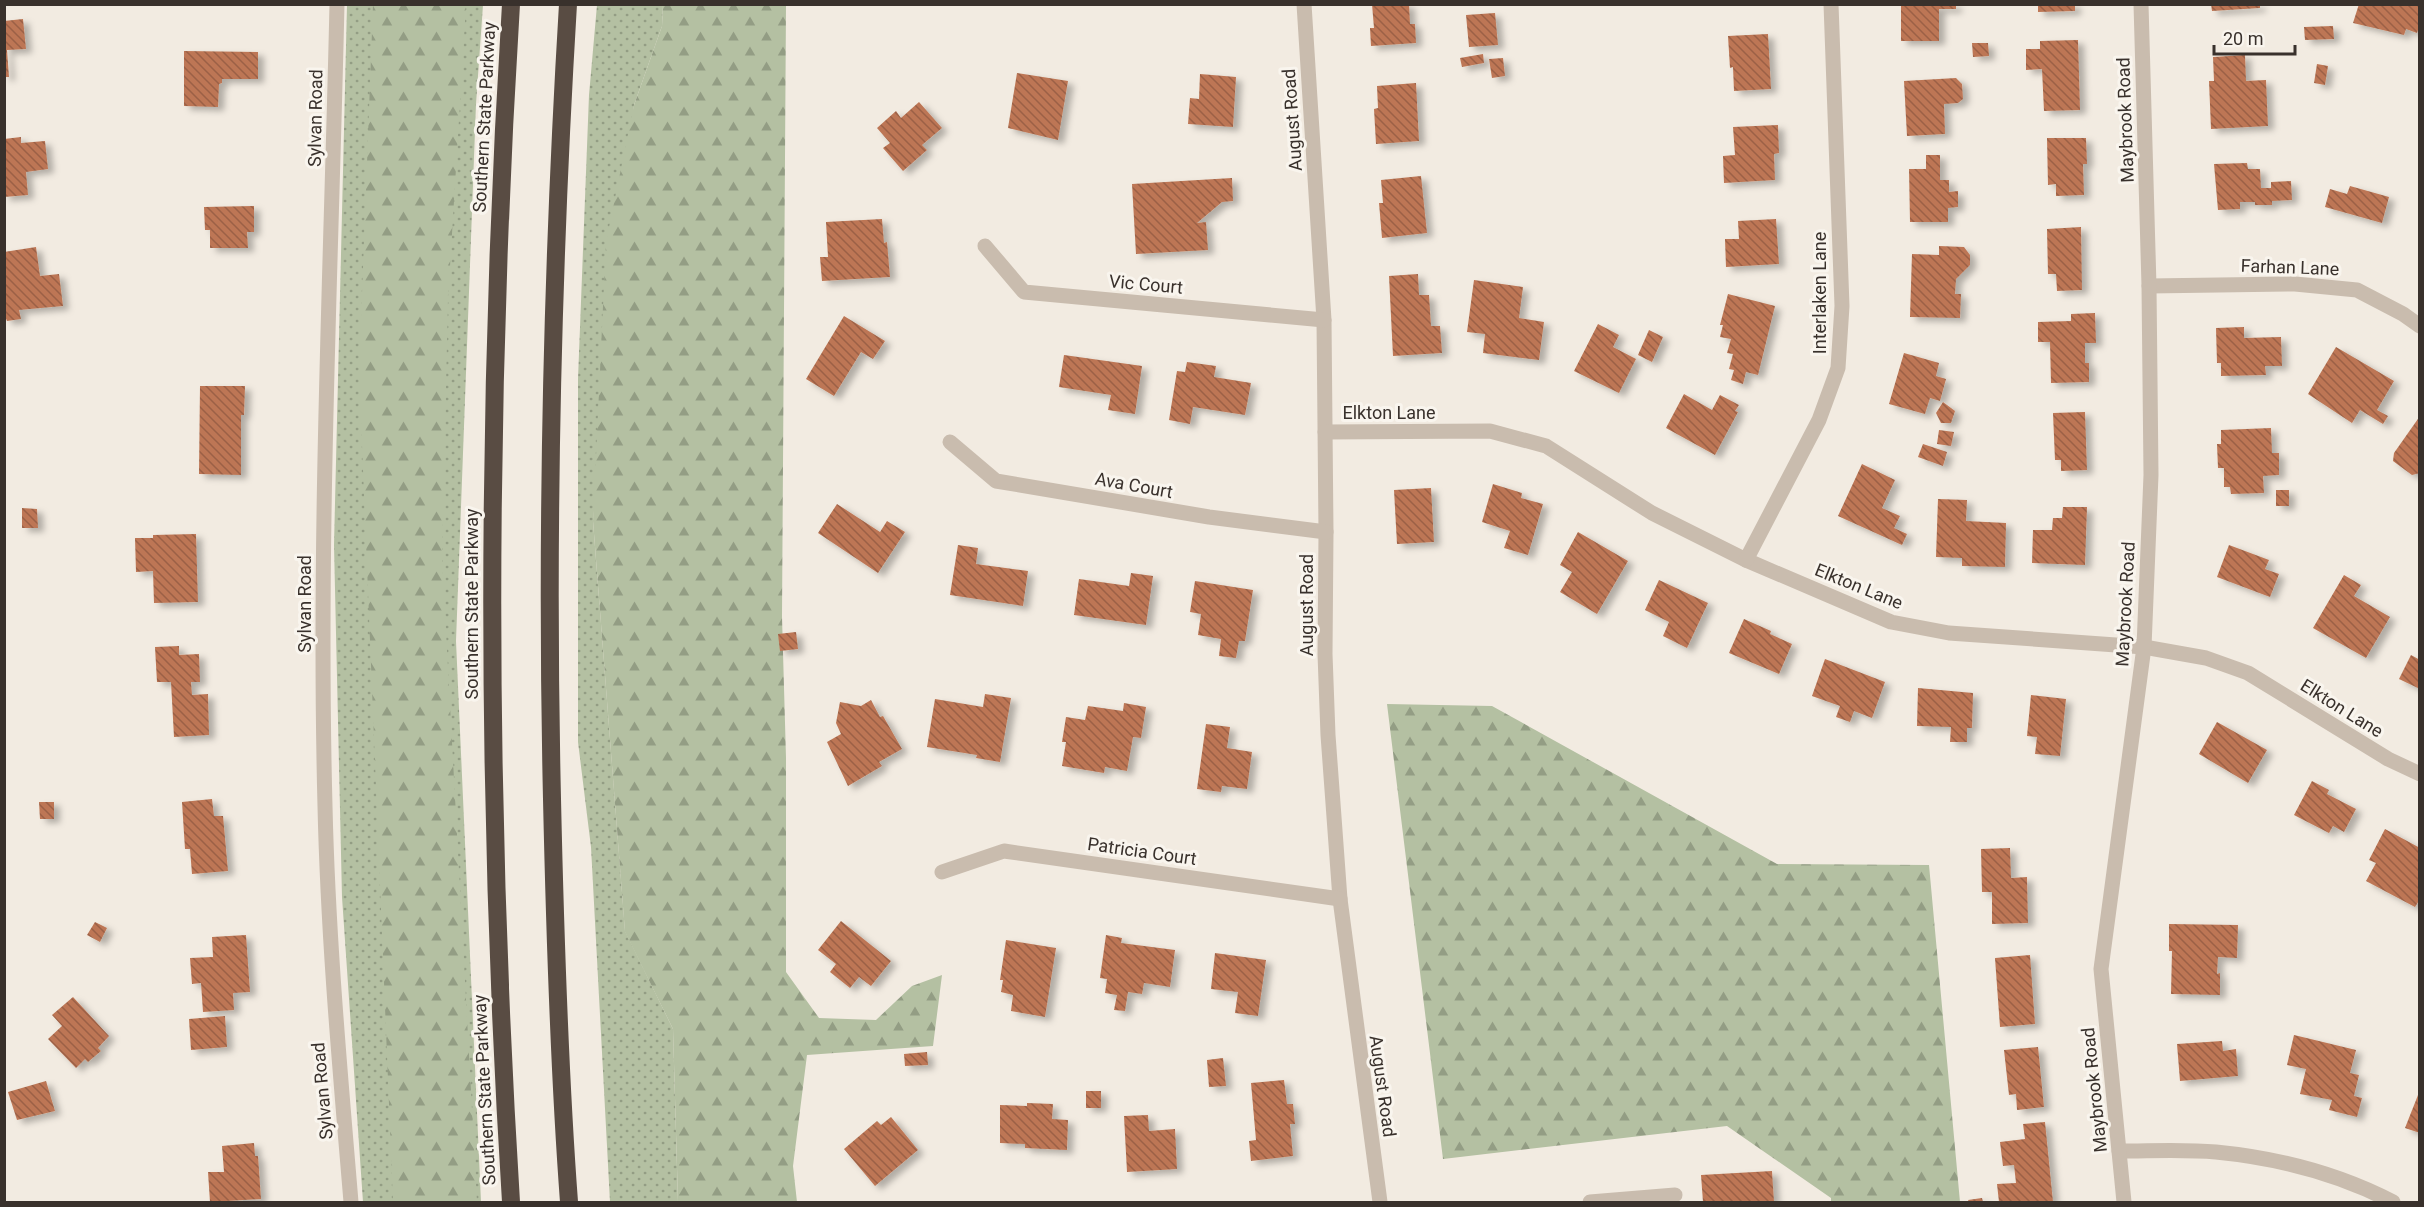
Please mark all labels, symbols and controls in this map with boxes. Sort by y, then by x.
scale bar [2214,18,2295,56]
street label: Southern State Parkway [469,21,500,213]
text: 20 m [2223,28,2263,49]
street label: Maybrook Road [2112,57,2138,183]
street label: August Road [1278,68,1306,172]
street label: Sylvan Road [304,69,326,167]
street label: Interlaken Lane [1809,232,1830,354]
street label: Farhan Lane [2240,255,2340,279]
street label: Vic Court [1108,270,1184,298]
street label: Elkton Lane [1342,402,1436,423]
street label: Ava Court [1094,468,1175,502]
street label: Southern State Parkway [461,508,482,699]
street label: Maybrook Road [2111,541,2139,667]
street label: August Road [1296,554,1317,656]
street label: Sylvan Road [294,555,315,653]
street label: Elkton Lane [1812,559,1906,613]
street label: Elkton Lane [2297,674,2387,742]
street label: Patricia Court [1086,833,1198,869]
street label: Southern State Parkway [468,994,499,1186]
street label: Maybrook Road [2077,1027,2111,1153]
street label: August Road [1365,1034,1401,1138]
street label: Sylvan Road [307,1041,337,1141]

